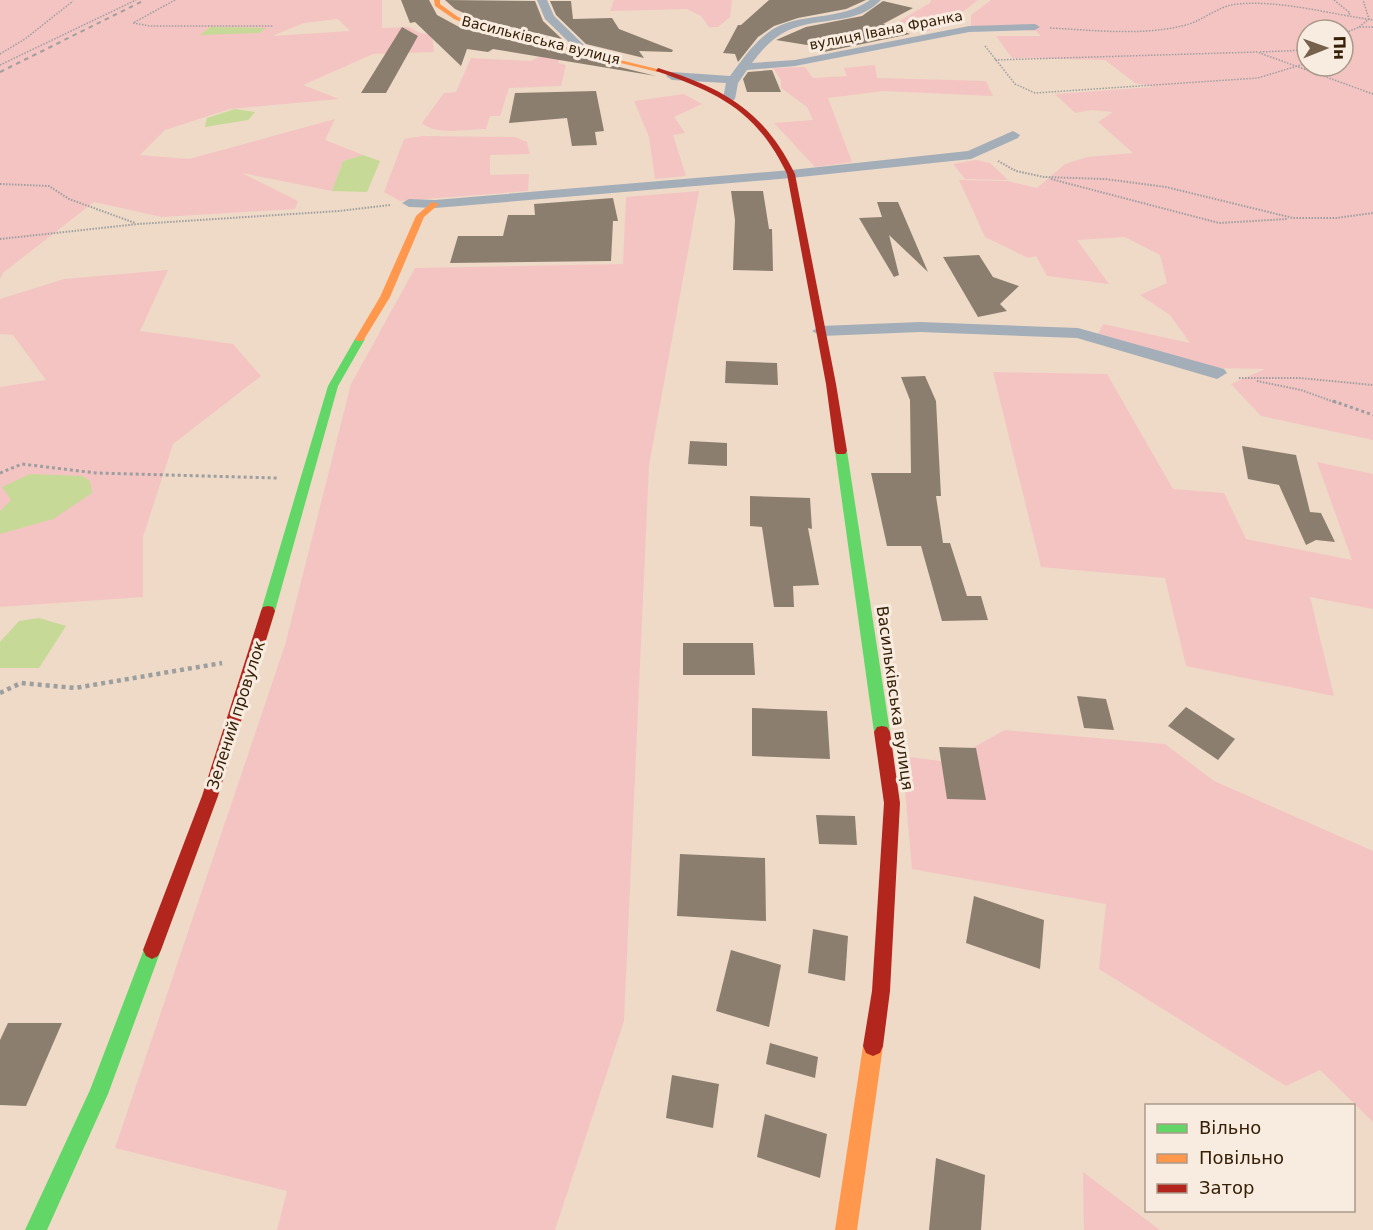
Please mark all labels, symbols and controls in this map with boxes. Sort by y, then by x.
street label: вулиця Івана Франка [808,7,964,53]
street label: Васильківська вулиця [460,13,622,67]
north arrow [1295,18,1355,78]
text: Пн [1330,35,1349,60]
street label: Васильківська вулиця [873,605,917,791]
street label: Зелений провулок [203,638,269,792]
legend [1145,1104,1355,1212]
text: Вільно [1199,1117,1261,1138]
text: Повільно [1199,1147,1284,1168]
text: Затор [1199,1177,1255,1198]

